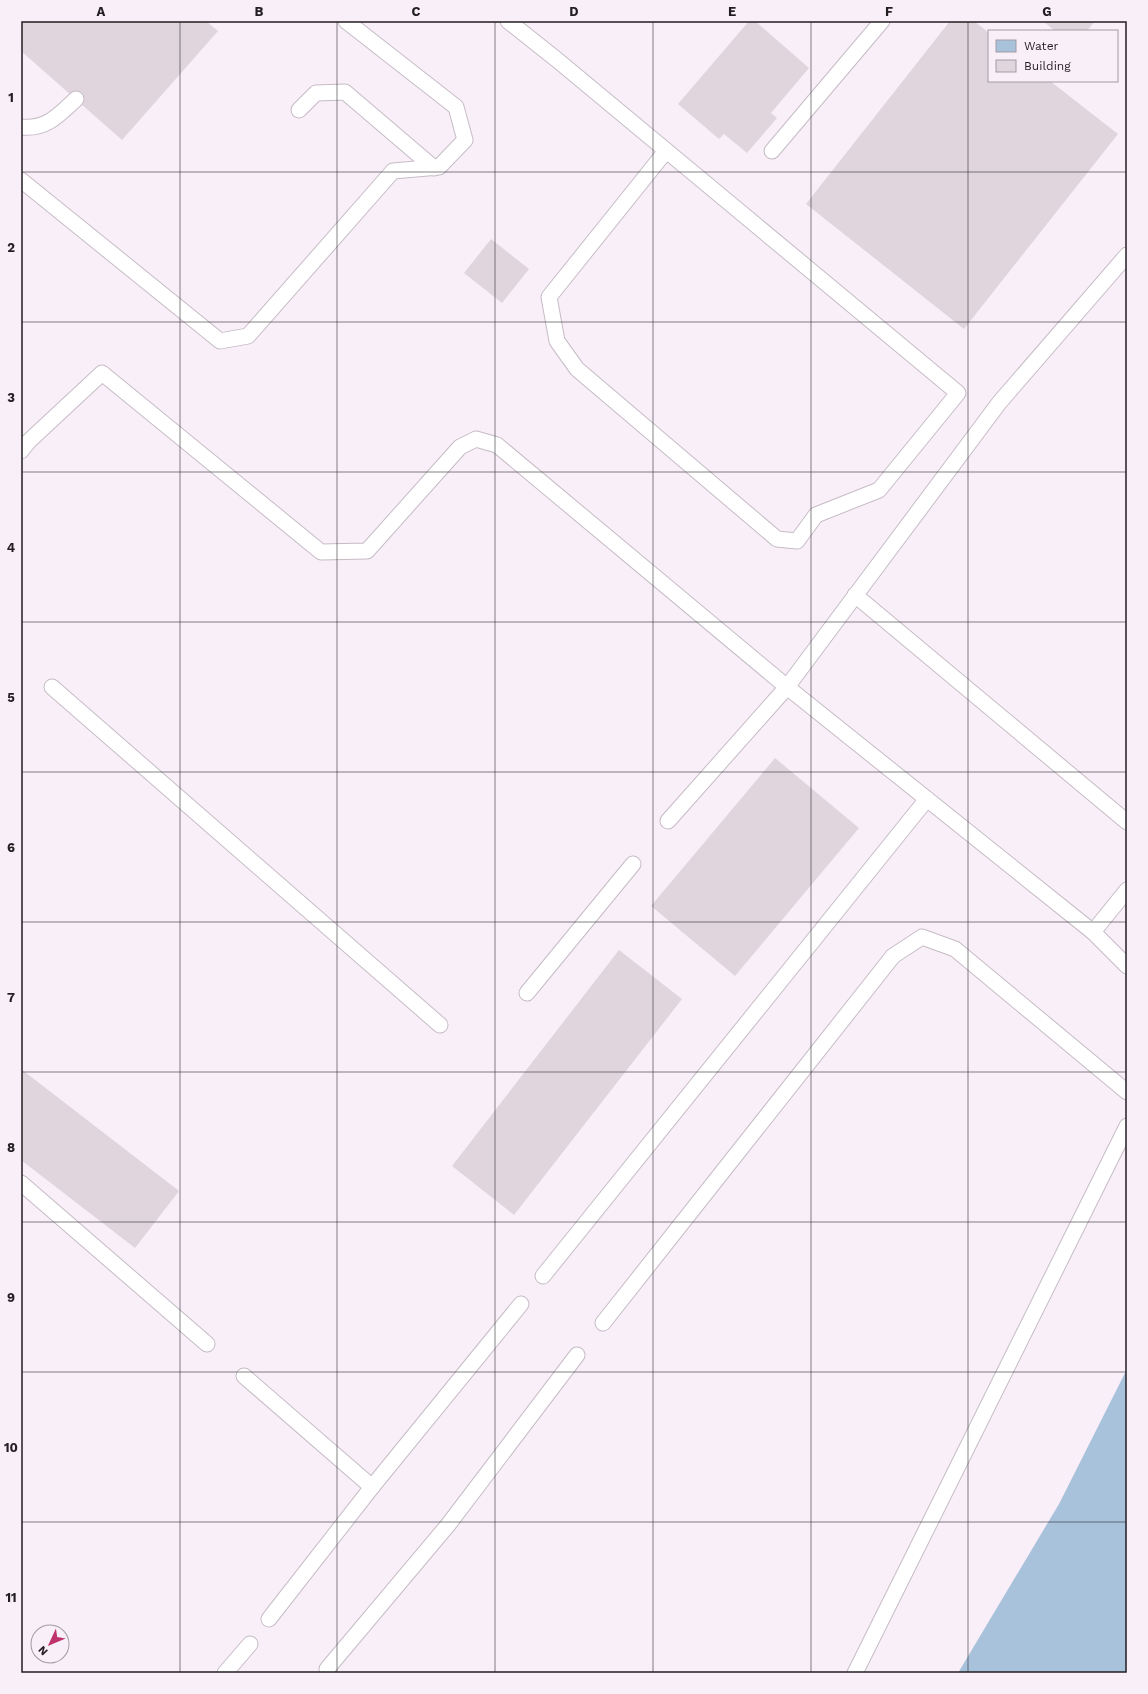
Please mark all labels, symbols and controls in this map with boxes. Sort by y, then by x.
text: A [97,4,106,19]
text: B [255,4,264,19]
text: C [412,4,421,19]
text: D [569,4,579,19]
text: E [728,4,736,19]
text: F [885,4,893,19]
text: G [1042,4,1052,19]
legend [988,30,1118,82]
text: Water [1024,39,1059,53]
text: Building [1024,59,1071,73]
text: 1 [8,90,14,105]
text: 2 [7,240,15,255]
text: 3 [7,390,15,405]
text: 4 [7,540,16,555]
text: 5 [7,690,15,705]
text: 6 [7,840,15,855]
text: 7 [7,990,15,1005]
text: 8 [7,1140,15,1155]
text: 9 [7,1290,15,1305]
text: 10 [4,1440,18,1455]
text: 11 [5,1590,17,1605]
north arrow [30,1624,70,1664]
text: N [36,1643,51,1658]

